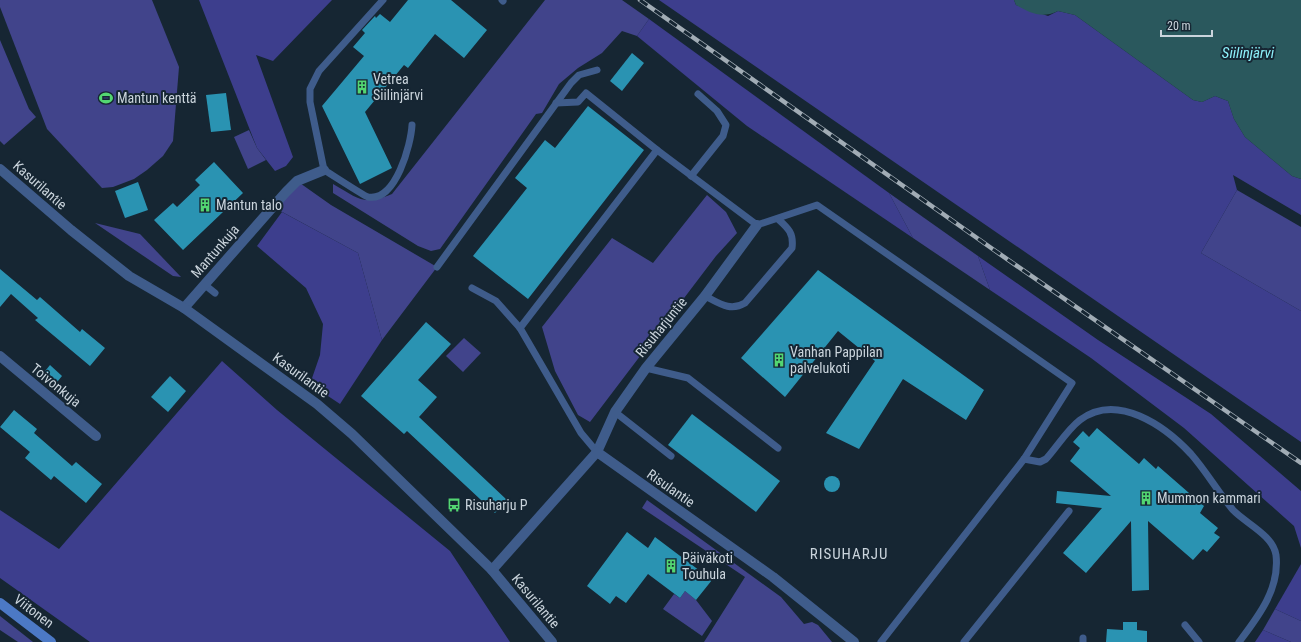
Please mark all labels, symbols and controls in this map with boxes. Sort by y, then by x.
scale bar [1161,12,1212,38]
text: 20 m [1167,19,1191,33]
water label: Siilinjärvi [1222,44,1275,62]
place label: Vetrea Siilinjärvi [373,71,423,103]
building icon: Vetrea Siilinjärvi [354,79,370,95]
sports icon: Mantun kenttä [98,90,114,106]
place label: Mantun kenttä [117,90,196,106]
street label: Kasurilantie [10,157,70,213]
building icon: Mantun talo [197,197,213,213]
place label: Mantun talo [216,197,282,213]
street label: Mantunkuja [188,221,242,281]
street label: Risuharjuntie [632,294,690,360]
place label: Vanhan Pappilan palvelukoti [790,344,883,376]
street label: Kasurilantie [270,349,333,401]
building icon: Vanhan Pappilan palvelukoti [771,352,787,368]
street label: Toivonkuja [28,360,84,410]
street label: Risulantie [644,466,698,510]
building icon: Mummon kammari [1138,490,1154,506]
place label: Mummon kammari [1157,490,1261,506]
bus stop icon: Risuharju P [446,497,462,513]
place label: Risuharju P [465,497,528,513]
district label: RISUHARJU [810,545,888,563]
place label: Päiväkoti Touhula [682,550,733,582]
building icon: Päiväkoti Touhula [663,558,679,574]
street label: Kasurilantie [509,571,563,632]
street label: Viitonen [11,591,57,631]

